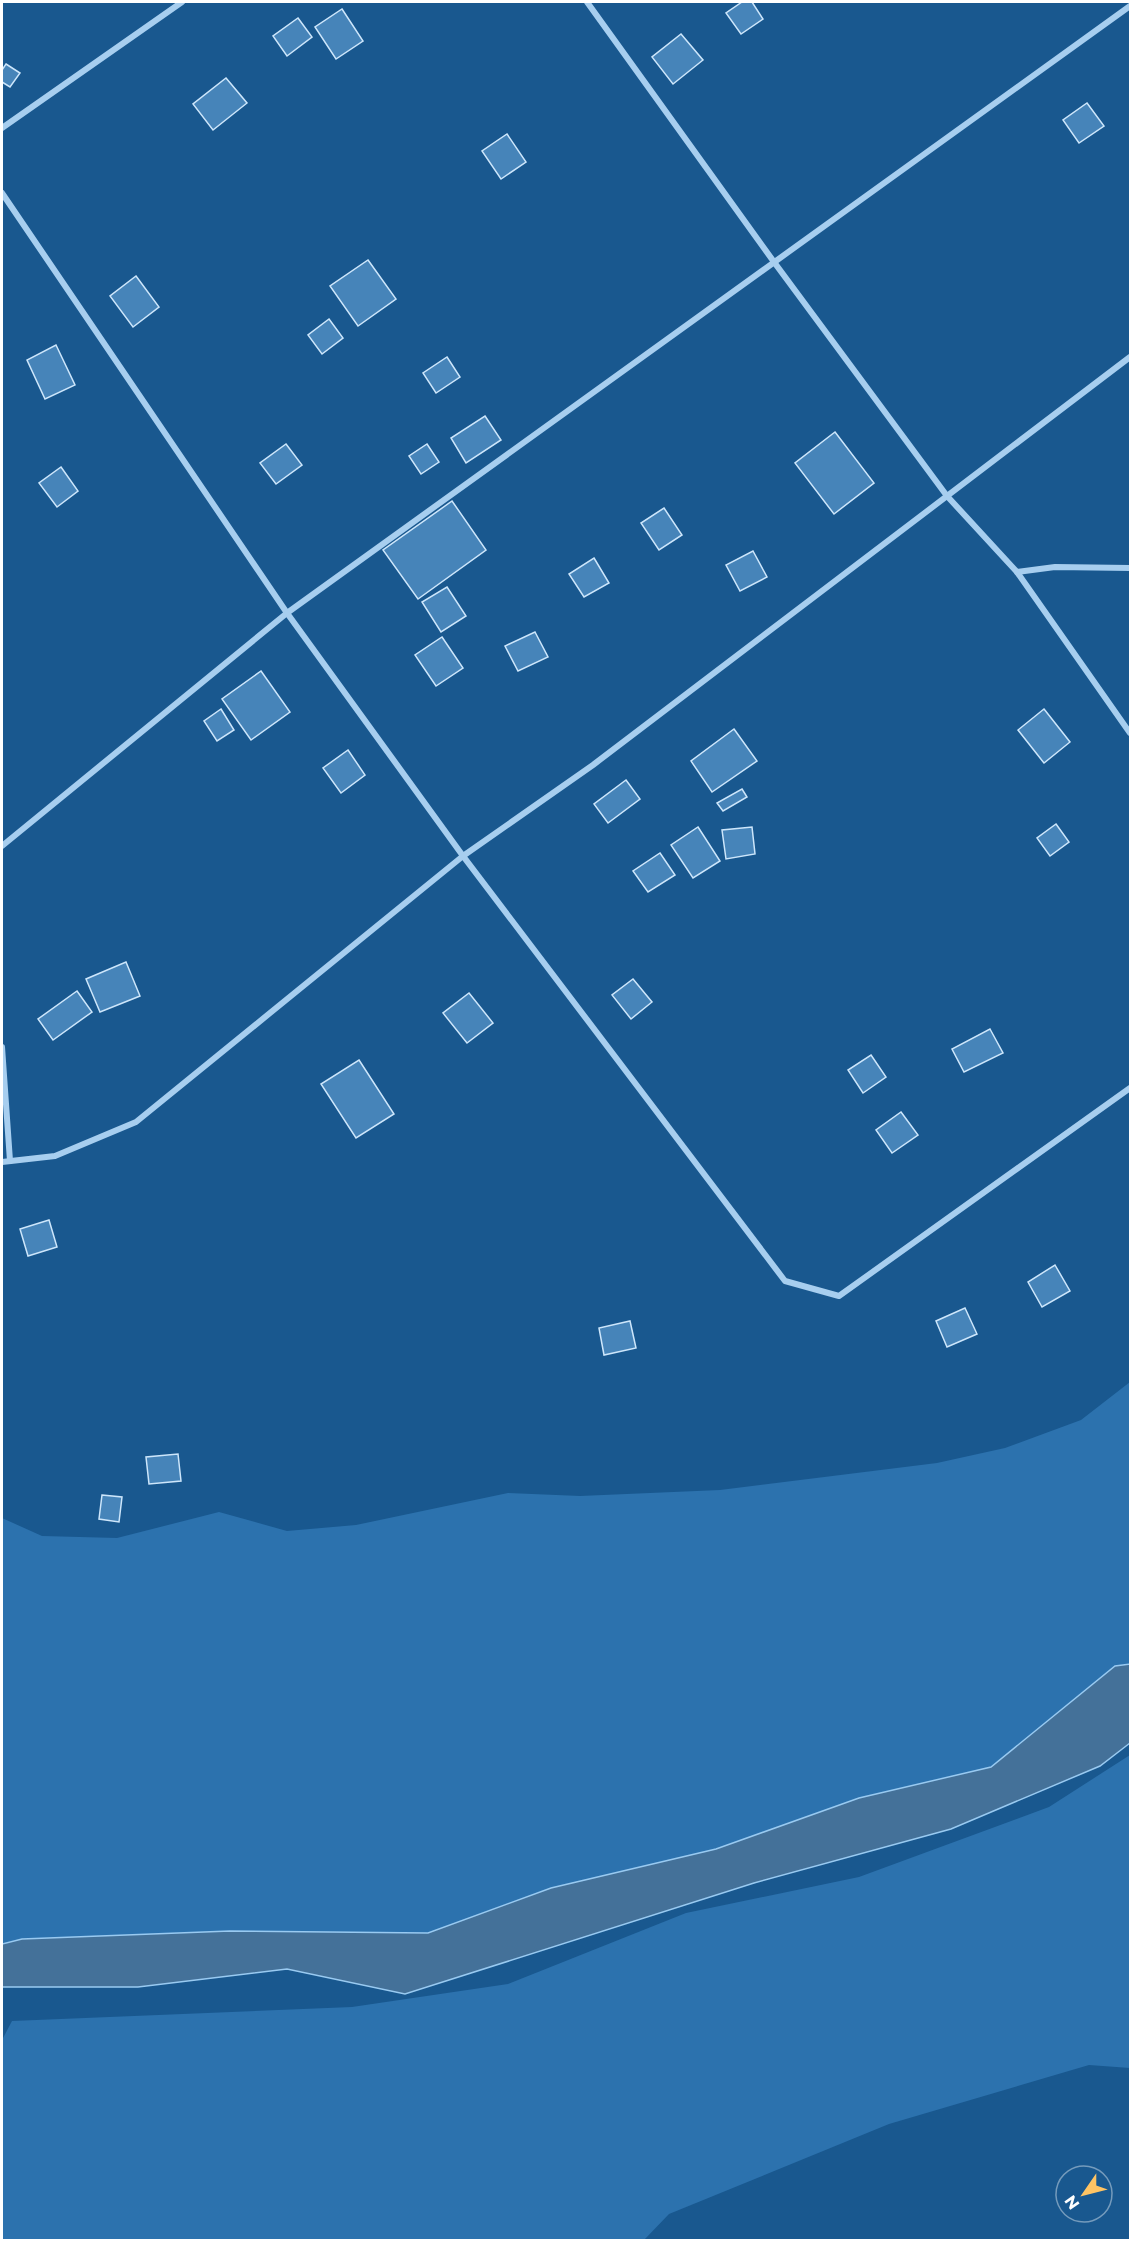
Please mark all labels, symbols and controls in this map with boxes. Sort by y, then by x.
north arrow [1054,2164,1114,2224]
text: N [1061,2192,1084,2213]

